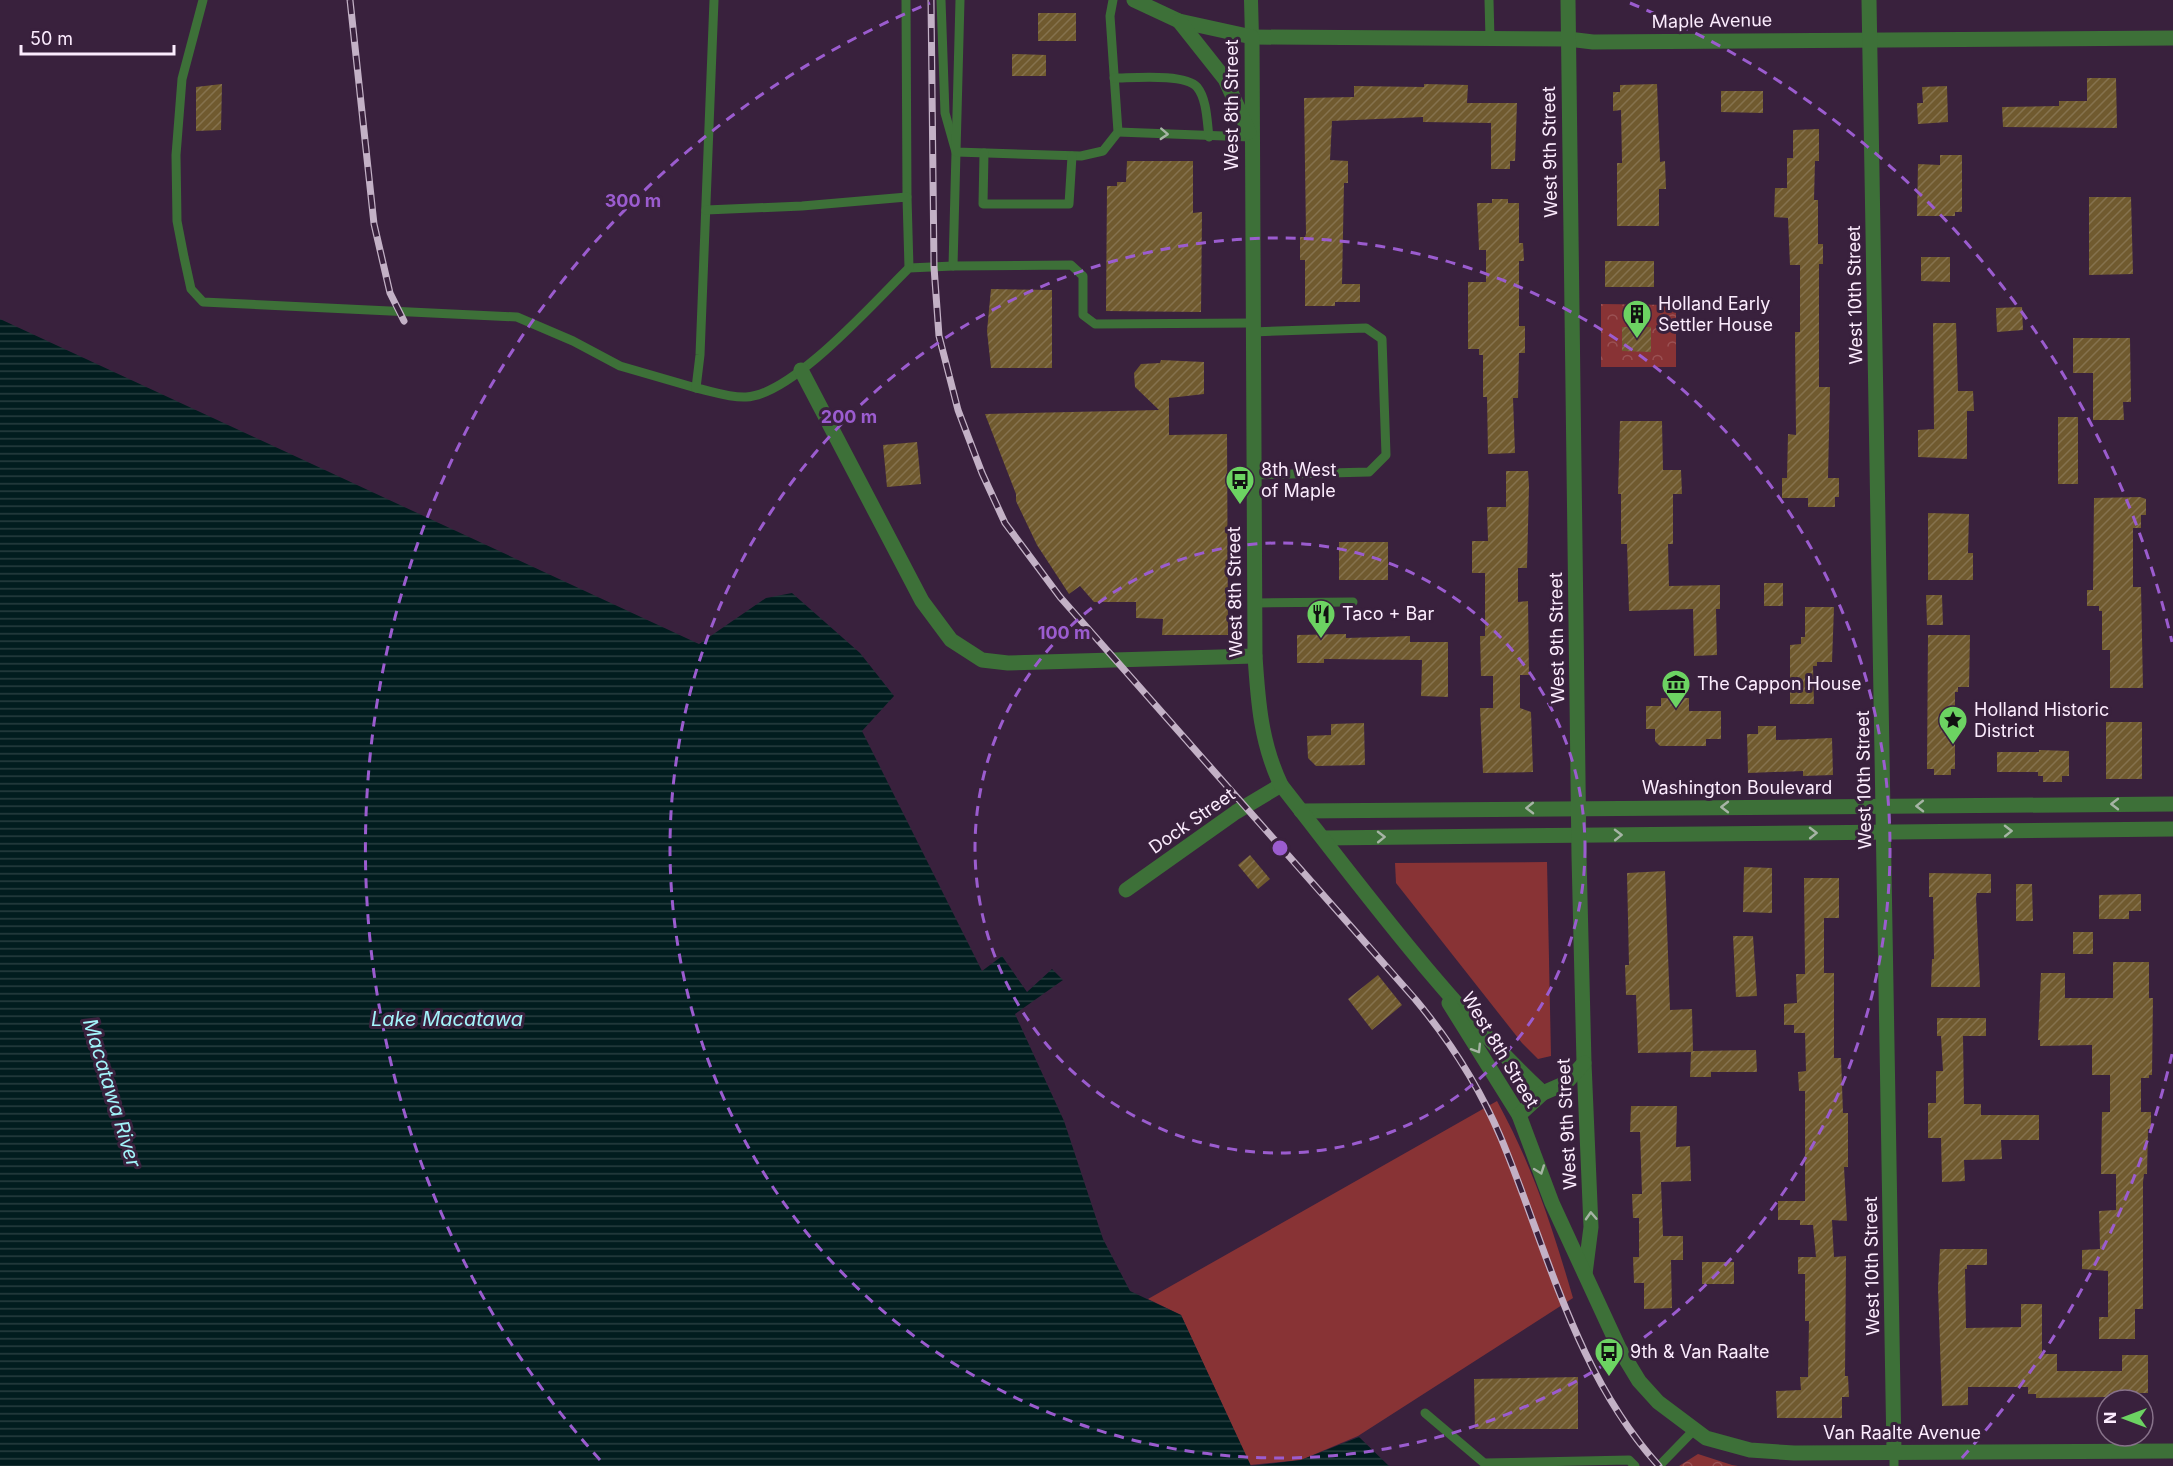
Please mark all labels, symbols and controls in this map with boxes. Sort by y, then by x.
street label: Maple Avenue [1652,9,1772,32]
scale bar [21,18,174,56]
text: 50 m [30,28,73,49]
street label: West 8th Street [1221,39,1242,171]
street label: West 9th Street [1538,86,1561,218]
one-way arrow [1159,128,1168,141]
text: 300 m [605,190,661,211]
street label: West 10th Street [1843,225,1866,365]
place label: Holland Early Settler House [1658,293,1773,335]
building icon: Holland Early Settler House [1621,298,1653,340]
text: 200 m [821,406,877,427]
place label: 8th West of Maple [1261,459,1337,501]
bus stop icon: 8th West of Maple [1224,464,1256,506]
street label: West 8th Street [1223,526,1246,658]
street label: West 9th Street [1545,572,1568,704]
restaurant icon: Taco + Bar [1305,598,1337,640]
place label: Taco + Bar [1342,603,1434,624]
text: 100 m [1038,622,1090,643]
museum icon: The Cappon House [1660,668,1692,710]
place label: The Cappon House [1697,673,1861,694]
place label: Holland Historic District [1974,699,2109,741]
place icon: Holland Historic District [1937,704,1969,746]
street label: West 10th Street [1852,710,1875,850]
street label: Washington Boulevard [1642,777,1832,798]
street label: Dock Street [1145,783,1239,858]
one-way arrow [2110,798,2119,810]
one-way arrow [1915,799,1924,812]
one-way arrow [1720,801,1729,813]
one-way arrow [1525,802,1534,815]
one-way arrow [2004,825,2013,837]
one-way arrow [1809,827,1818,839]
one-way arrow [1614,829,1623,841]
one-way arrow [1377,831,1386,844]
centre of rings [1270,838,1290,858]
street label: West 8th Street [1458,988,1543,1112]
water label: Lake Macatawa [371,1007,523,1031]
water label: Macatawa River [78,1016,146,1171]
one-way arrow [1470,1043,1482,1053]
street label: West 9th Street [1553,1058,1580,1190]
one-way arrow [1532,1164,1545,1175]
street label: West 10th Street [1860,1196,1883,1336]
one-way arrow [1584,1211,1597,1220]
bus stop icon: 9th & Van Raalte [1593,1336,1625,1378]
place label: 9th & Van Raalte [1630,1341,1770,1362]
north arrow [2095,1388,2155,1448]
text: N [2100,1412,2120,1424]
street label: Van Raalte Avenue [1823,1422,1981,1443]

